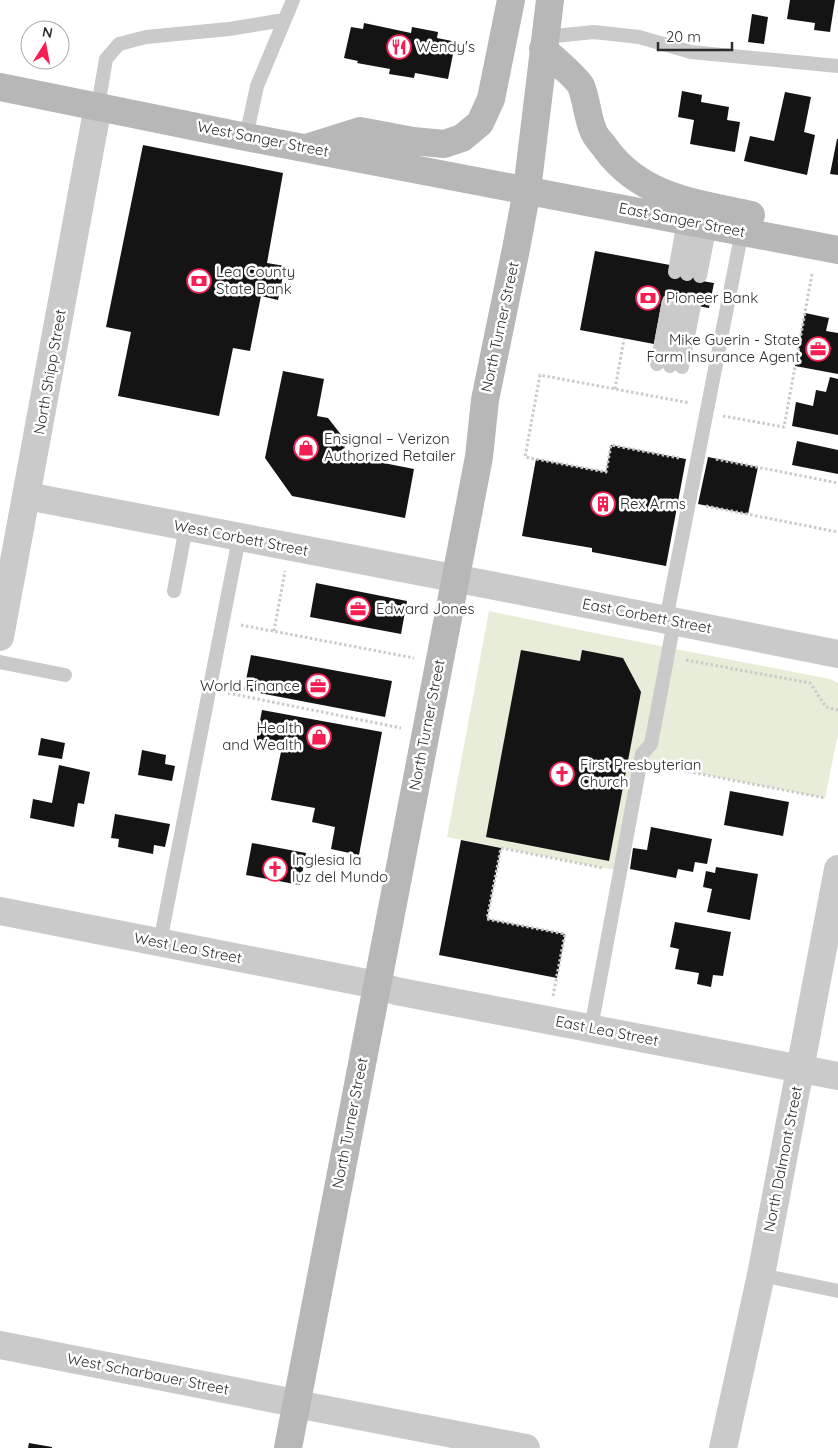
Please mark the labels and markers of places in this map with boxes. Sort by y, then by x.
restaurant icon: Wendy's [386,34,412,60]
place label: Wendy's [416,37,475,56]
place label: Lea County State Bank [216,262,295,298]
bank icon: Lea County State Bank [186,268,212,294]
bank icon: Pioneer Bank [635,285,661,311]
place label: Pioneer Bank [666,288,758,307]
place label: Mike Guerin - State Farm Insurance Agent [646,330,800,366]
office icon: Mike Guerin - State Farm Insurance Agent [805,336,831,362]
place label: Ensignal – Verizon Authorized Retailer [324,429,456,465]
shop icon: Ensignal – Verizon Authorized Retailer [293,435,319,461]
building icon: Rex Arms [590,491,616,517]
place label: Rex Arms [620,494,686,513]
office icon: Edward Jones [345,596,371,622]
place label: Edward Jones [376,599,474,618]
office icon: World Finance [305,673,331,699]
place label: World Finance [200,676,300,695]
place label: Health and Wealth [222,718,302,754]
shop icon: Health and Wealth [306,724,332,750]
place label: First Presbyterian Church [580,755,701,791]
church icon: First Presbyterian Church [549,761,575,787]
place label: Inglesia la luz del Mundo [292,850,388,886]
church icon: Inglesia la luz del Mundo [262,856,288,882]

